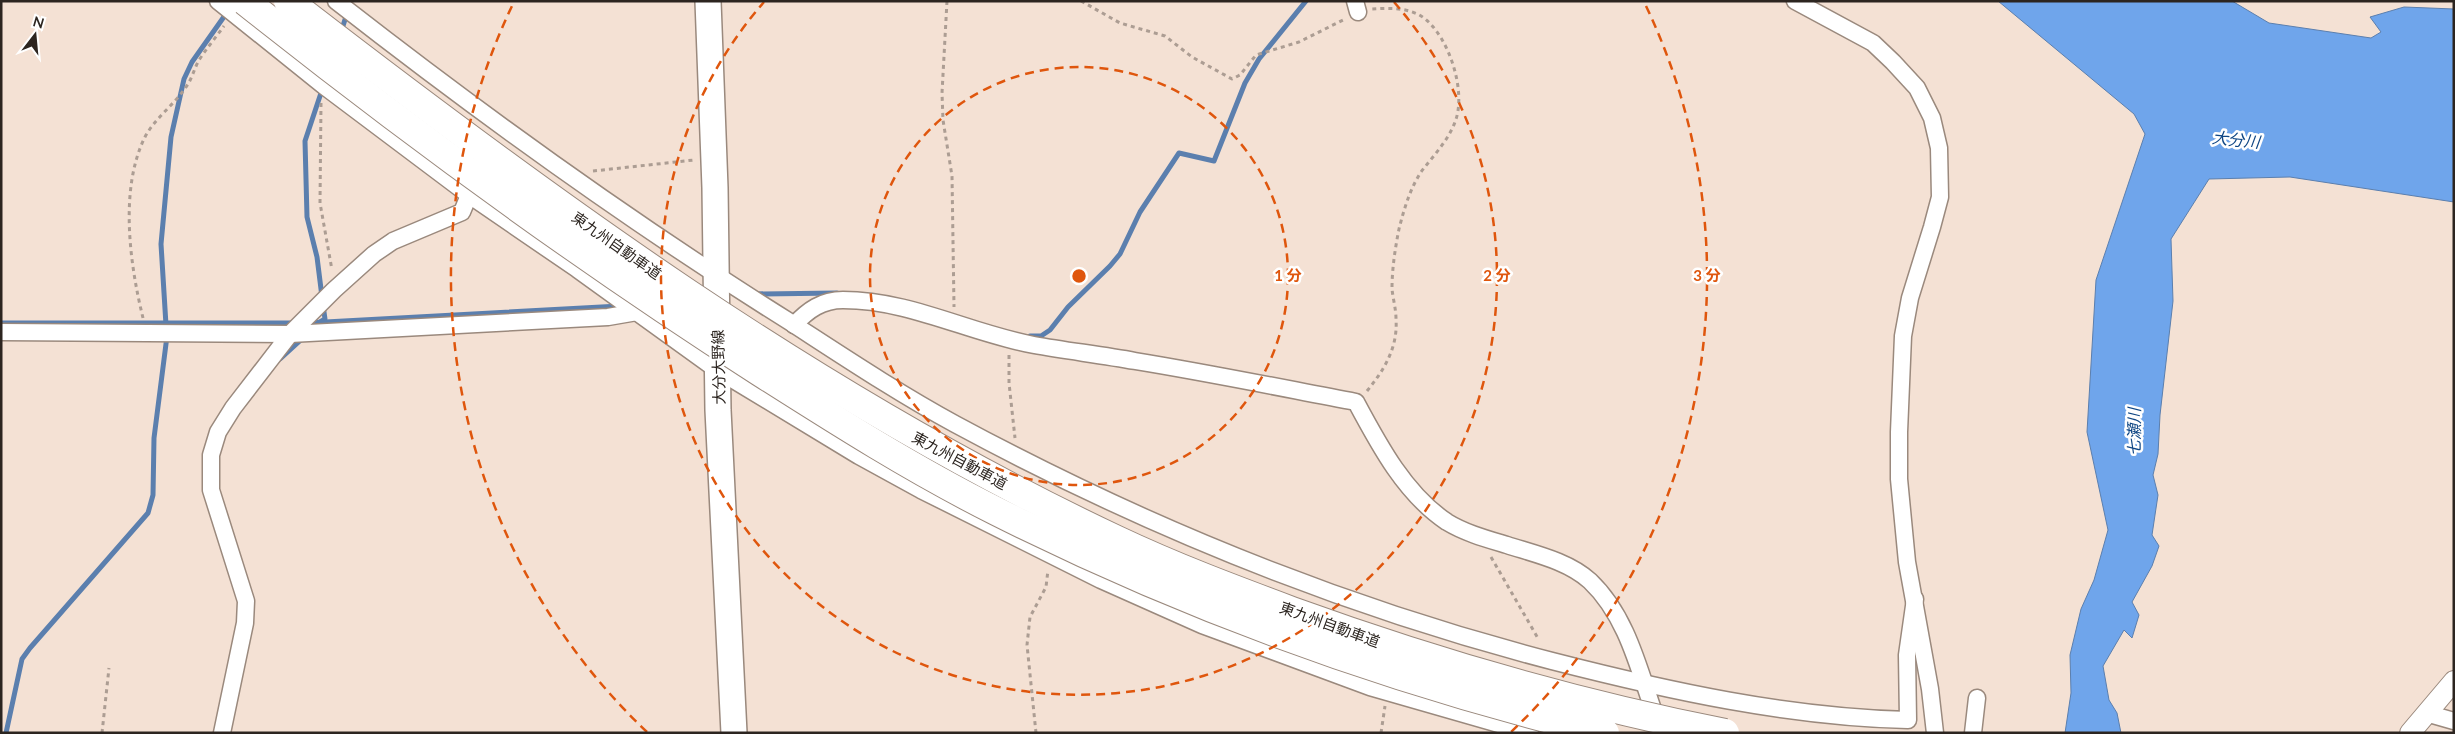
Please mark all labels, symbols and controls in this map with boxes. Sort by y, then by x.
north arrow [10,10,60,60]
text: N [31,12,46,32]
water label: 大分川 [2211,127,2263,151]
street label: 東九州自動車道 [569,208,665,282]
text: 1 分 [1274,266,1302,284]
text: 2 分 [1483,266,1511,284]
text: 3 分 [1693,266,1721,284]
centre of rings [1070,267,1088,285]
street label: 大分大野線 [708,329,728,405]
water label: 七瀬川 [2124,406,2143,456]
street label: 東九州自動車道 [909,427,1011,493]
street label: 東九州自動車道 [1278,598,1382,650]

